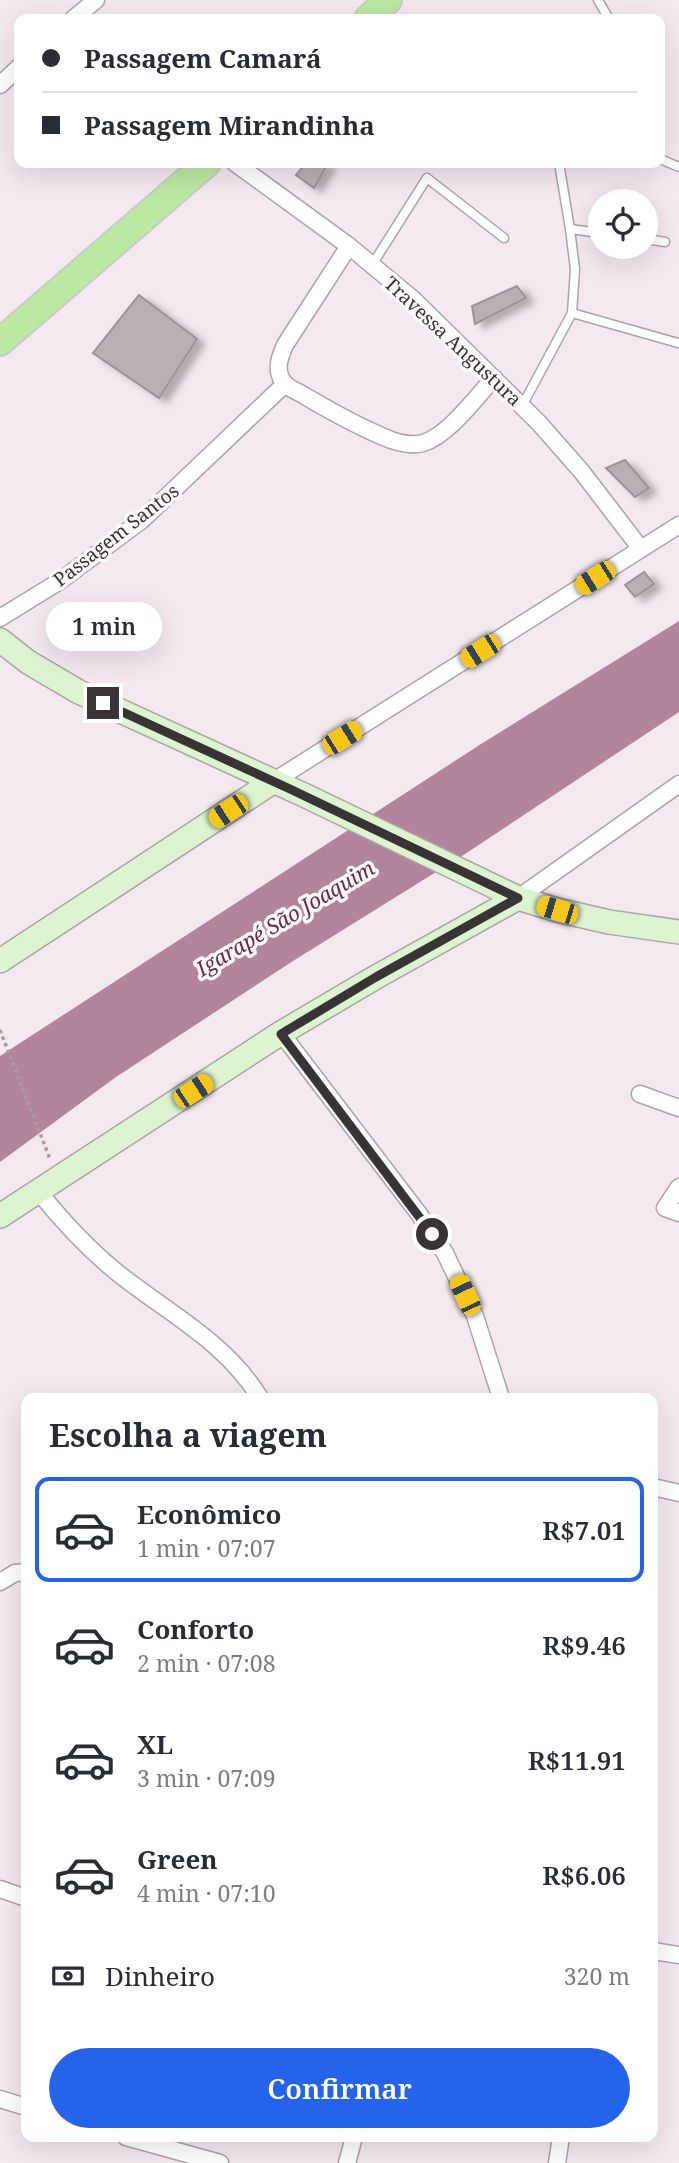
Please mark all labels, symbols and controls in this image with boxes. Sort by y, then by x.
text: Passagem Camará [84,40,322,76]
text: Passagem Mirandinha [84,107,375,143]
map controls [588,189,658,259]
button: locate [588,189,658,259]
street label: Travessa Angustura [379,270,527,412]
street label: Passagem Santos [48,478,184,592]
car [572,558,619,598]
callout: 1 min [45,602,161,650]
text: 1 min [72,610,136,642]
car [457,631,504,671]
route end [87,687,119,719]
car [319,718,366,758]
car [205,791,252,831]
water label: Igarapé São Joaquim [190,854,380,983]
car [534,894,581,926]
car [170,1071,217,1111]
route start [416,1218,448,1250]
car [447,1272,484,1318]
text: Escolha a viagem [49,1413,327,1456]
text: Econômico [137,1496,281,1532]
icon: car [53,1498,116,1561]
text: R$7.01 [542,1512,626,1548]
text: 1 min · 07:07 [137,1532,275,1564]
text: Conforto [137,1611,254,1647]
icon: car [53,1613,116,1676]
text: R$9.46 [542,1627,626,1663]
text: 2 min · 07:08 [137,1647,275,1679]
text: XL [137,1726,173,1762]
icon: car [53,1728,116,1791]
text: R$11.91 [528,1742,626,1778]
text: 3 min · 07:09 [137,1762,275,1794]
text: Green [137,1841,218,1877]
icon: car [53,1843,116,1906]
text: R$6.06 [542,1857,626,1893]
text: 4 min · 07:10 [137,1877,275,1909]
icon: cash [49,1957,87,1995]
text: Dinheiro [105,1958,215,1994]
text: 320 m [564,1960,630,1992]
button: Confirmar [49,2048,630,2128]

